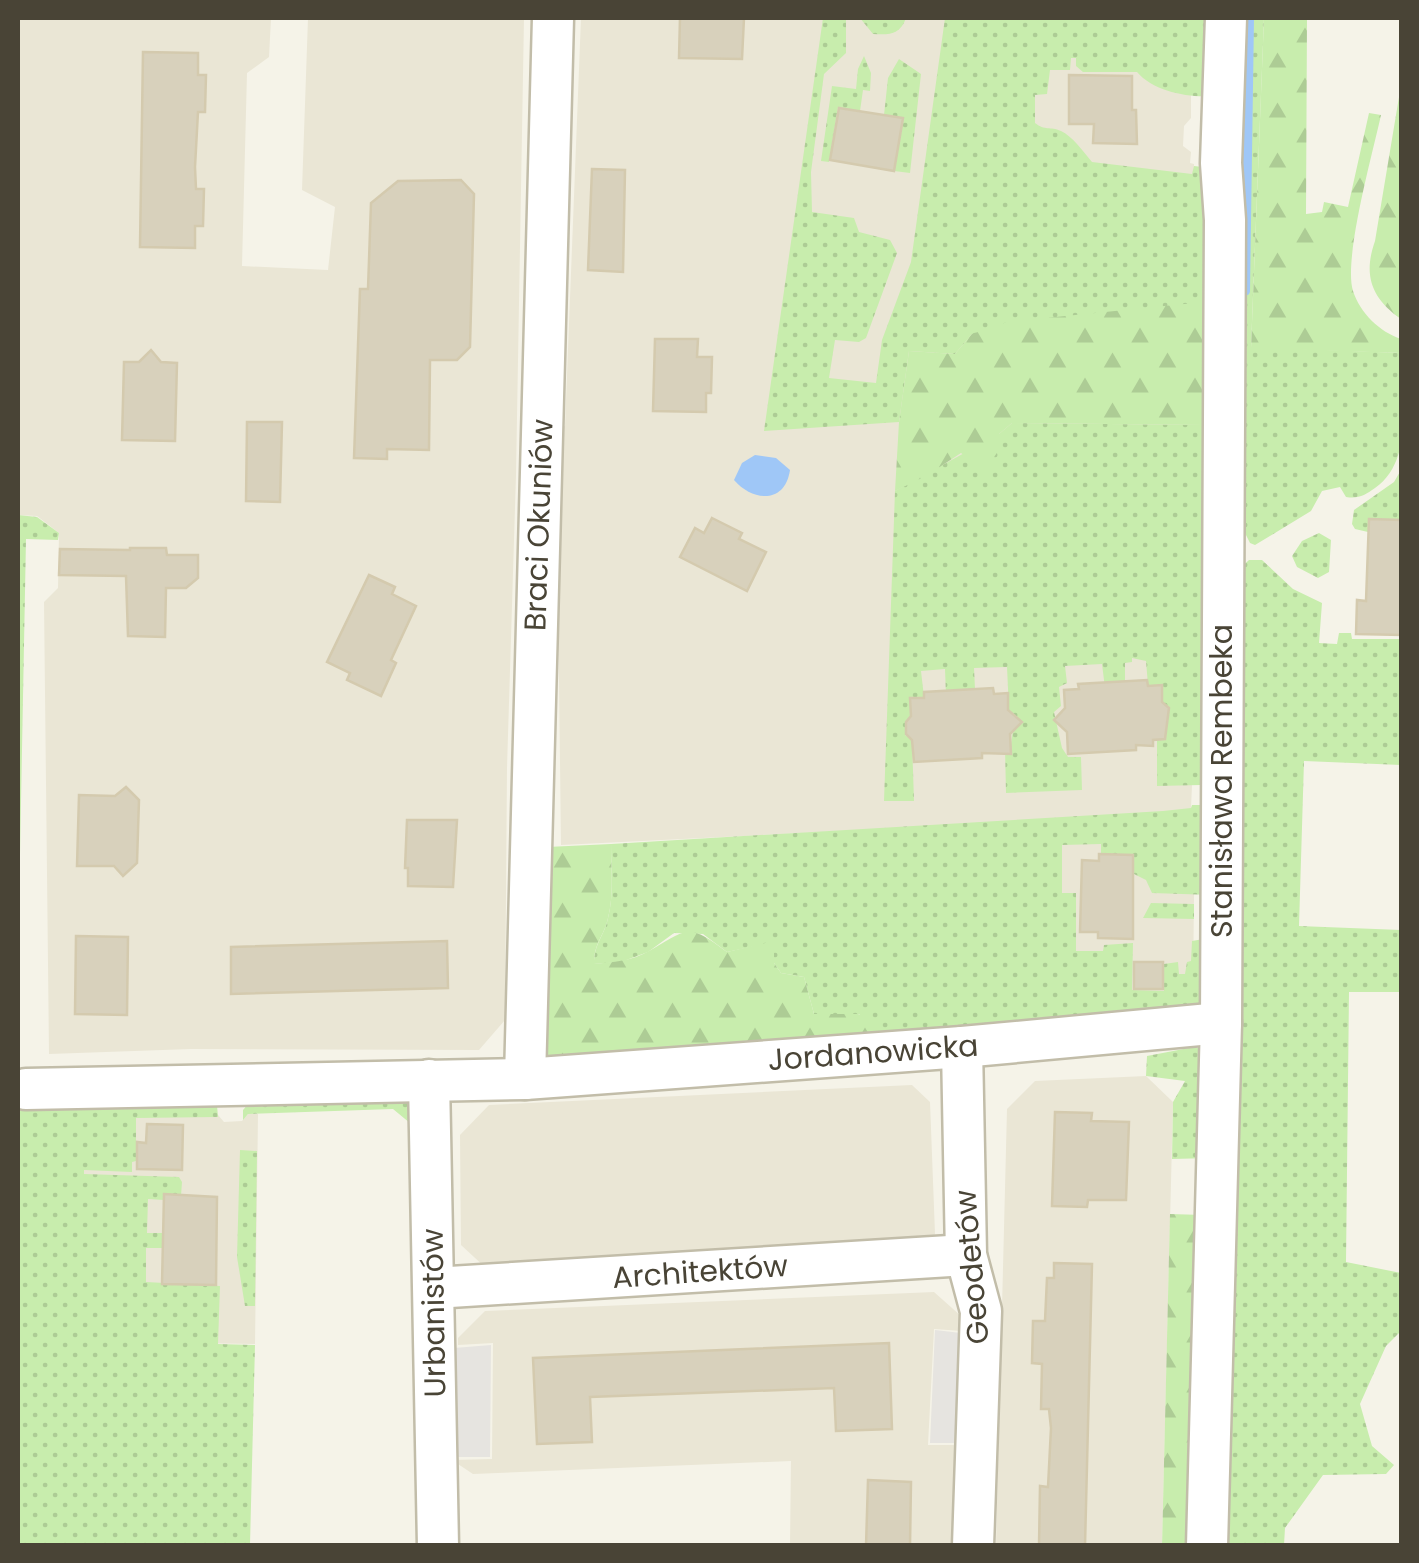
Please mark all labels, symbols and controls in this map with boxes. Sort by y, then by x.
street label: Braci Okuniów [513,418,564,632]
street label: Stanisława Rembeka [1200,624,1243,938]
street label: Jordanowicka [766,1024,980,1081]
street label: Geodetów [943,1188,1000,1346]
street label: Urbanistów [411,1228,456,1398]
street label: Architektów [611,1244,790,1299]

